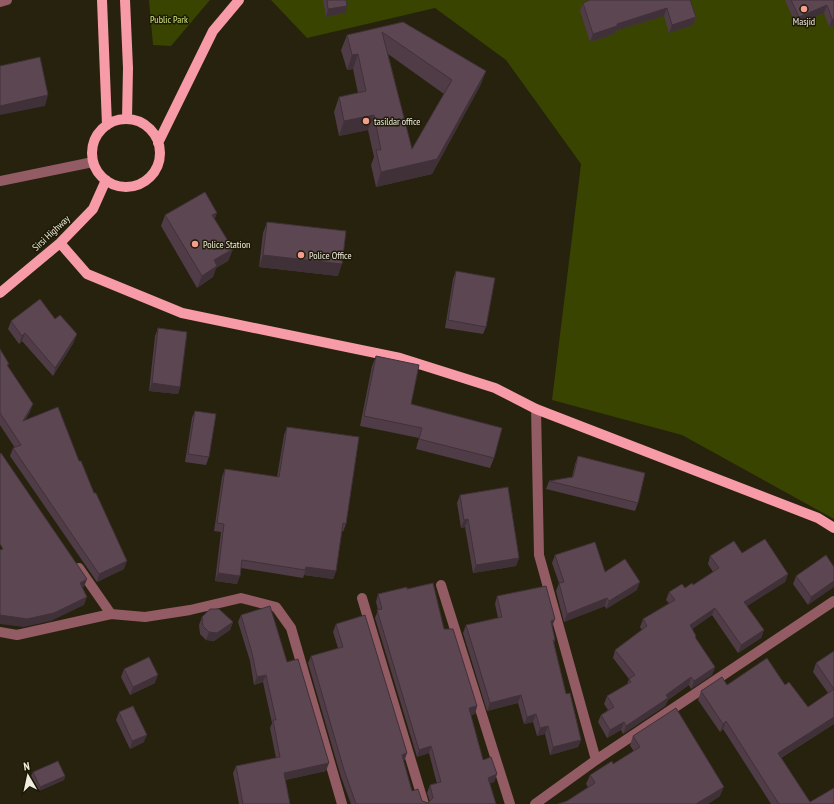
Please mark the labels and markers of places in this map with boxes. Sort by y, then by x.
marker: Masjid [799,4,809,14]
place label: Masjid [793,15,815,28]
place label: tasildar office [374,115,421,128]
marker: tasildar office [361,116,371,126]
place label: Police Station [203,238,250,251]
marker: Police Station [190,239,200,249]
place label: Police Office [309,249,352,262]
marker: Police Office [296,250,306,260]

